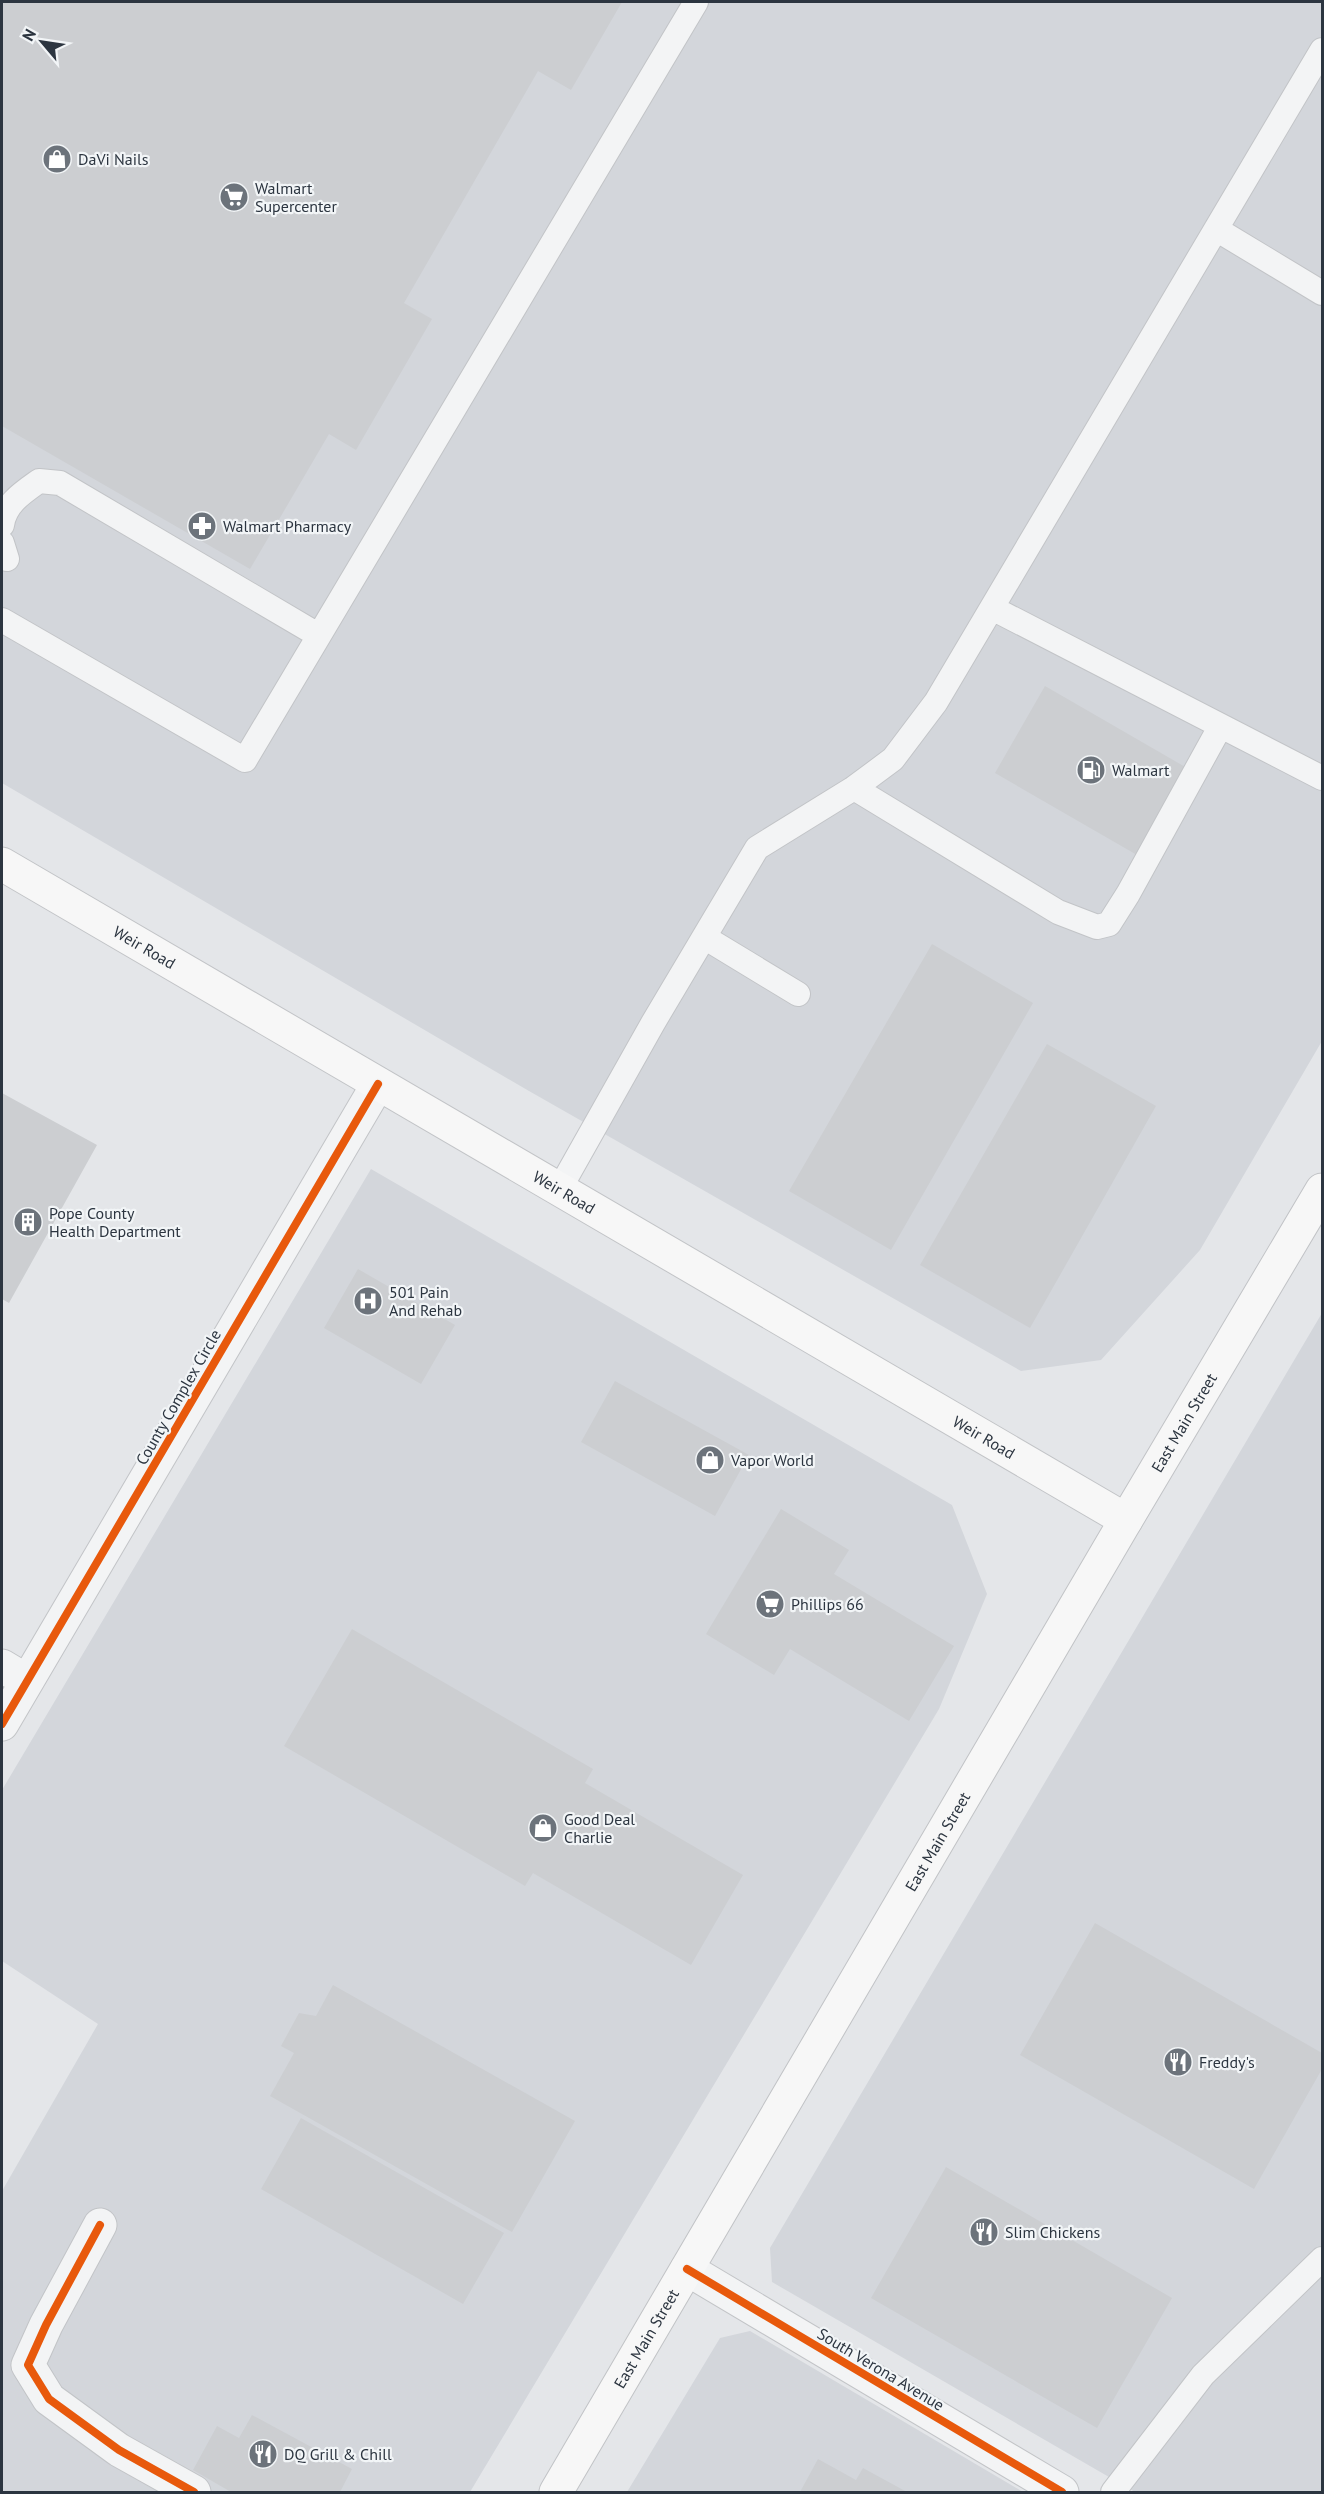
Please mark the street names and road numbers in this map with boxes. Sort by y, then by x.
street label: Weir Road [110,921,179,973]
street label: Weir Road [530,1166,599,1218]
street label: County Complex Circle [131,1326,225,1468]
street label: East Main Street [1147,1369,1221,1476]
street label: Weir Road [949,1411,1019,1463]
street label: East Main Street [901,1788,975,1895]
street label: East Main Street [609,2285,683,2392]
street label: South Verona Avenue [814,2323,948,2415]

